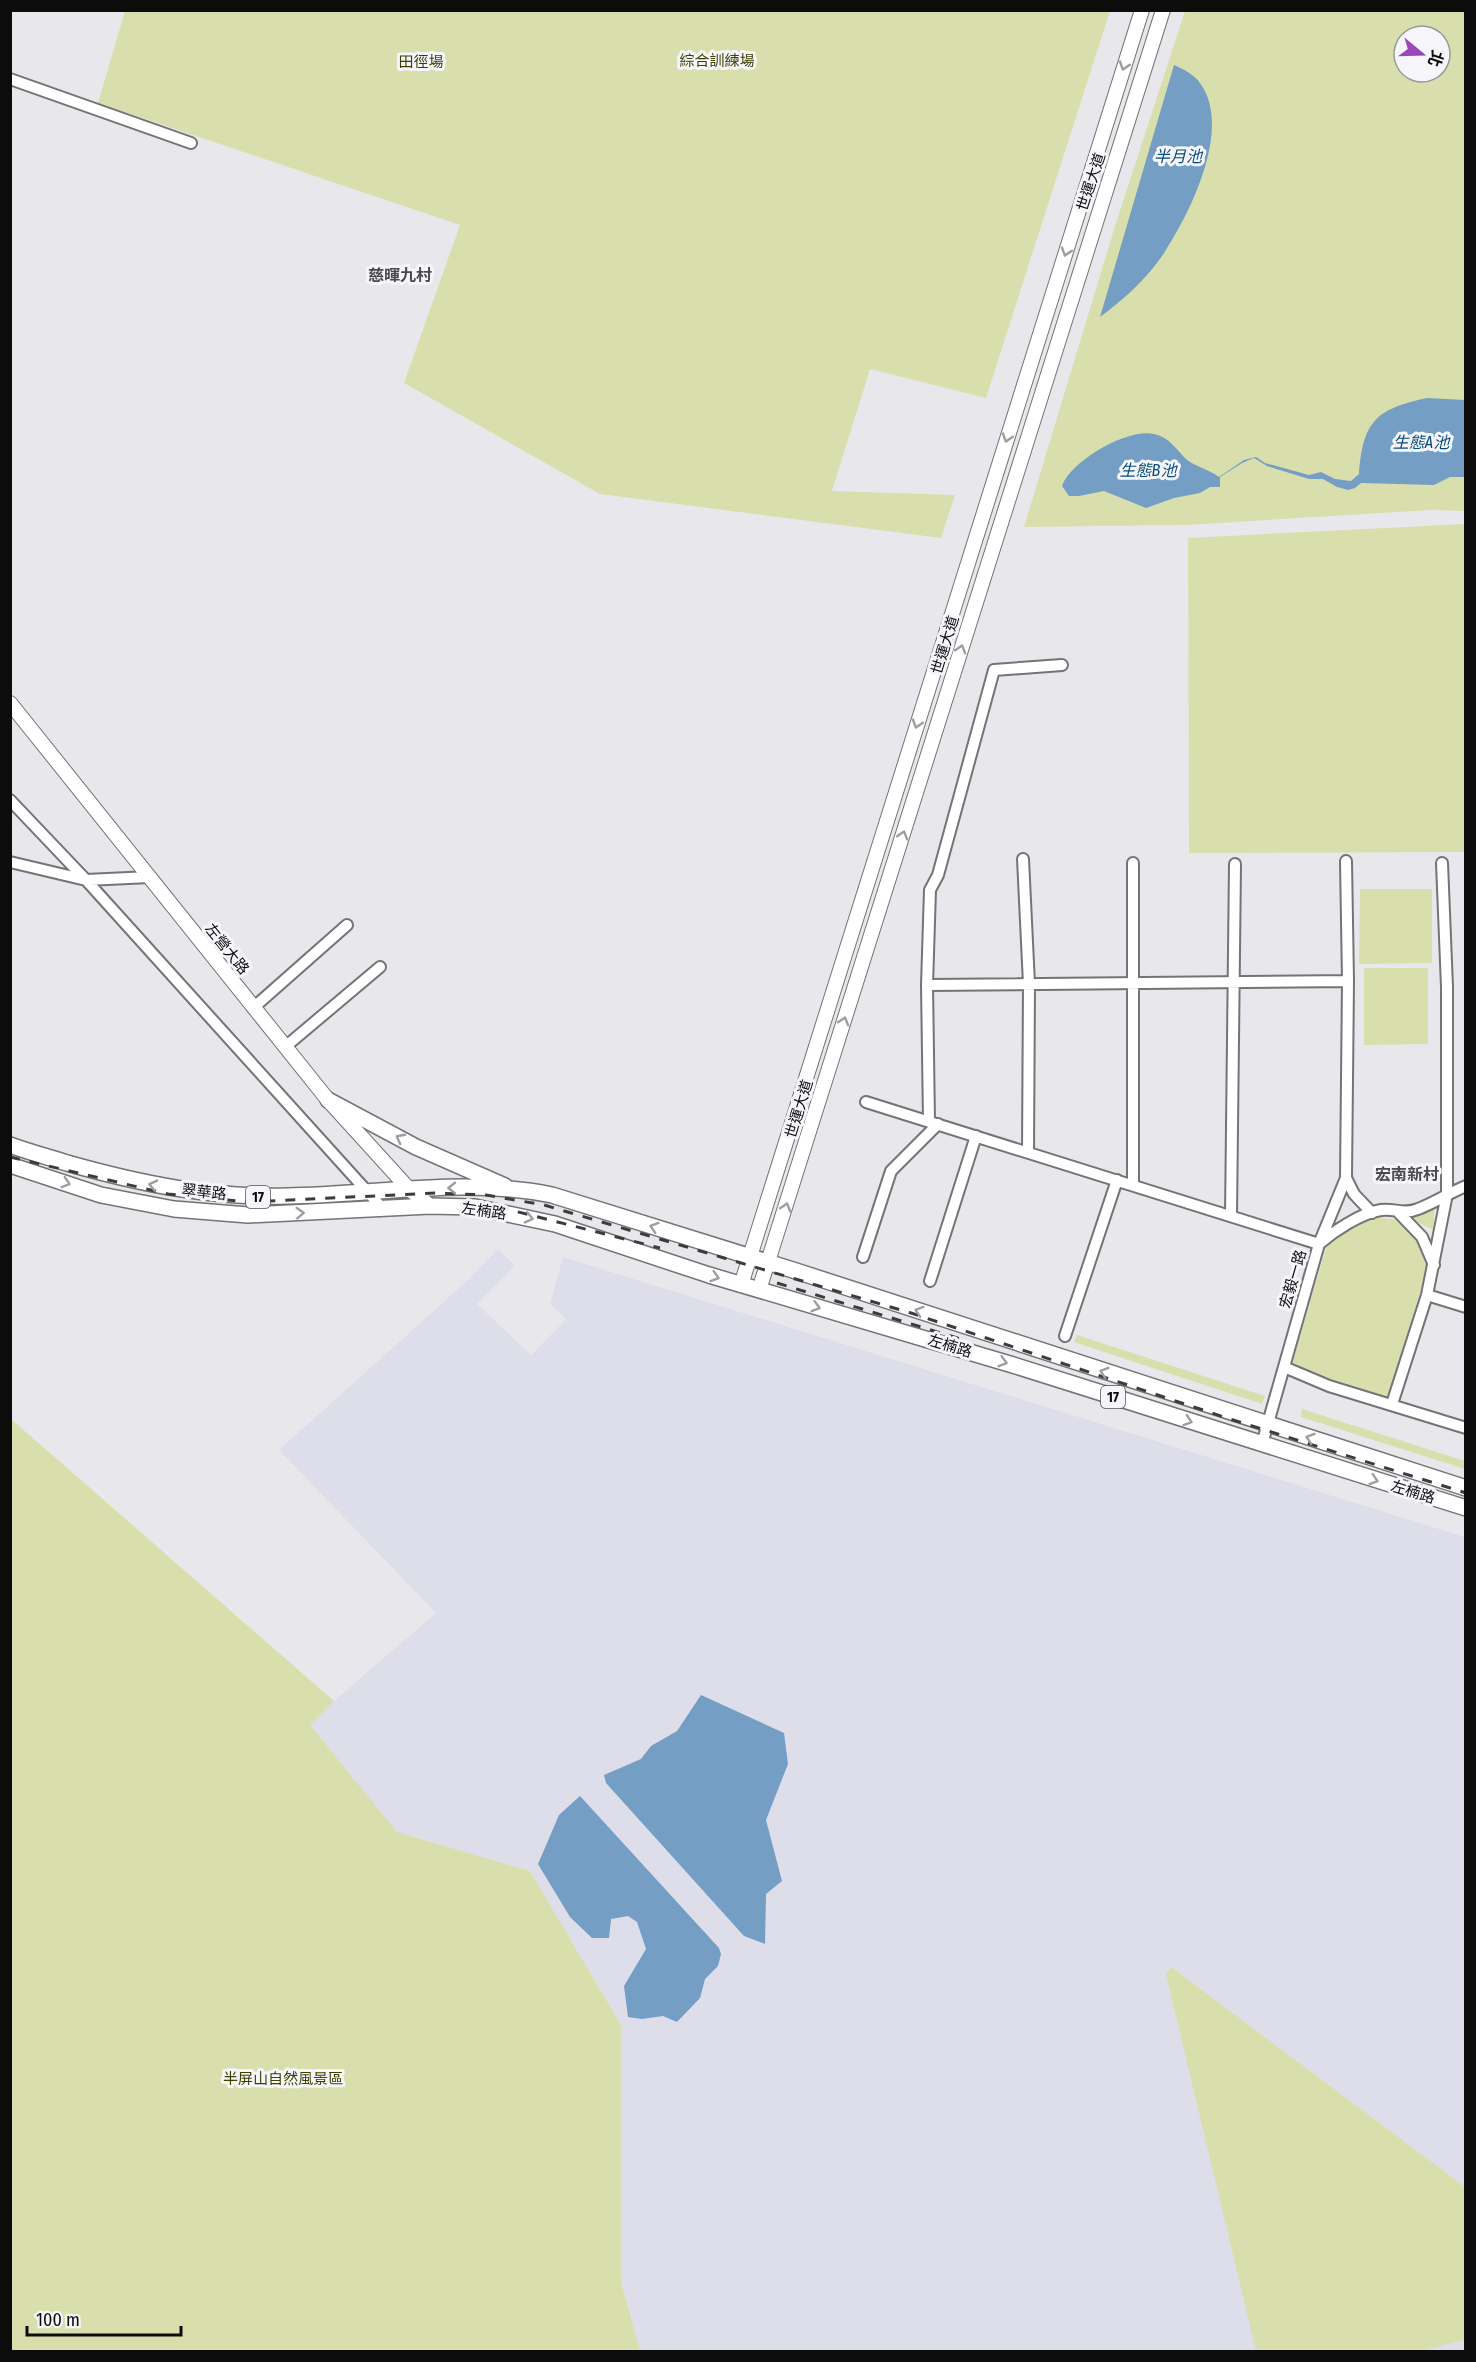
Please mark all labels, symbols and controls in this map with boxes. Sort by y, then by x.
north arrow [1392,24,1452,84]
text: 北 [1424,48,1447,69]
park label: 綜合訓練場 [679,52,755,70]
park label: 田徑場 [398,53,444,71]
one-way arrow [1119,60,1132,71]
water label: 半月池 [1154,147,1204,166]
street label: 世運大道 [1073,151,1109,213]
one-way arrow [1061,246,1073,257]
district label: 慈暉九村 [368,266,432,285]
one-way arrow [1002,432,1014,443]
water label: 生態A池 [1393,433,1451,452]
water label: 生態B池 [1120,461,1178,480]
street label: 世運大道 [928,614,962,676]
one-way arrow [954,644,966,655]
one-way arrow [912,718,924,729]
one-way arrow [896,830,908,841]
street label: 左營大路 [201,920,253,978]
one-way arrow [837,1016,850,1027]
street label: 世運大道 [782,1078,816,1140]
one-way arrow [396,1134,406,1145]
district label: 宏南新村 [1375,1165,1439,1184]
one-way arrow [60,1176,71,1188]
one-way arrow [149,1179,159,1192]
street label: 翠華路 [181,1181,227,1203]
one-way arrow [448,1182,457,1194]
road number: 17 [246,1186,270,1208]
street label: 左楠路 [460,1199,508,1223]
one-way arrow [779,1202,791,1213]
one-way arrow [295,1206,304,1219]
one-way arrow [524,1211,534,1224]
one-way arrow [649,1222,660,1234]
street label: 宏毅一路 [1276,1248,1310,1310]
one-way arrow [709,1269,720,1282]
one-way arrow [810,1300,821,1312]
one-way arrow [914,1306,925,1319]
street label: 左楠路 [926,1331,974,1361]
one-way arrow [997,1355,1008,1367]
one-way arrow [1099,1367,1110,1379]
road number: 17 [1101,1386,1125,1408]
one-way arrow [1183,1414,1193,1426]
one-way arrow [1305,1433,1316,1446]
one-way arrow [1369,1473,1379,1485]
street label: 左楠路 [1389,1477,1437,1507]
park label: 半屏山自然風景區 [223,2070,343,2088]
scale bar [27,2299,182,2337]
text: 100 m [36,2309,80,2331]

